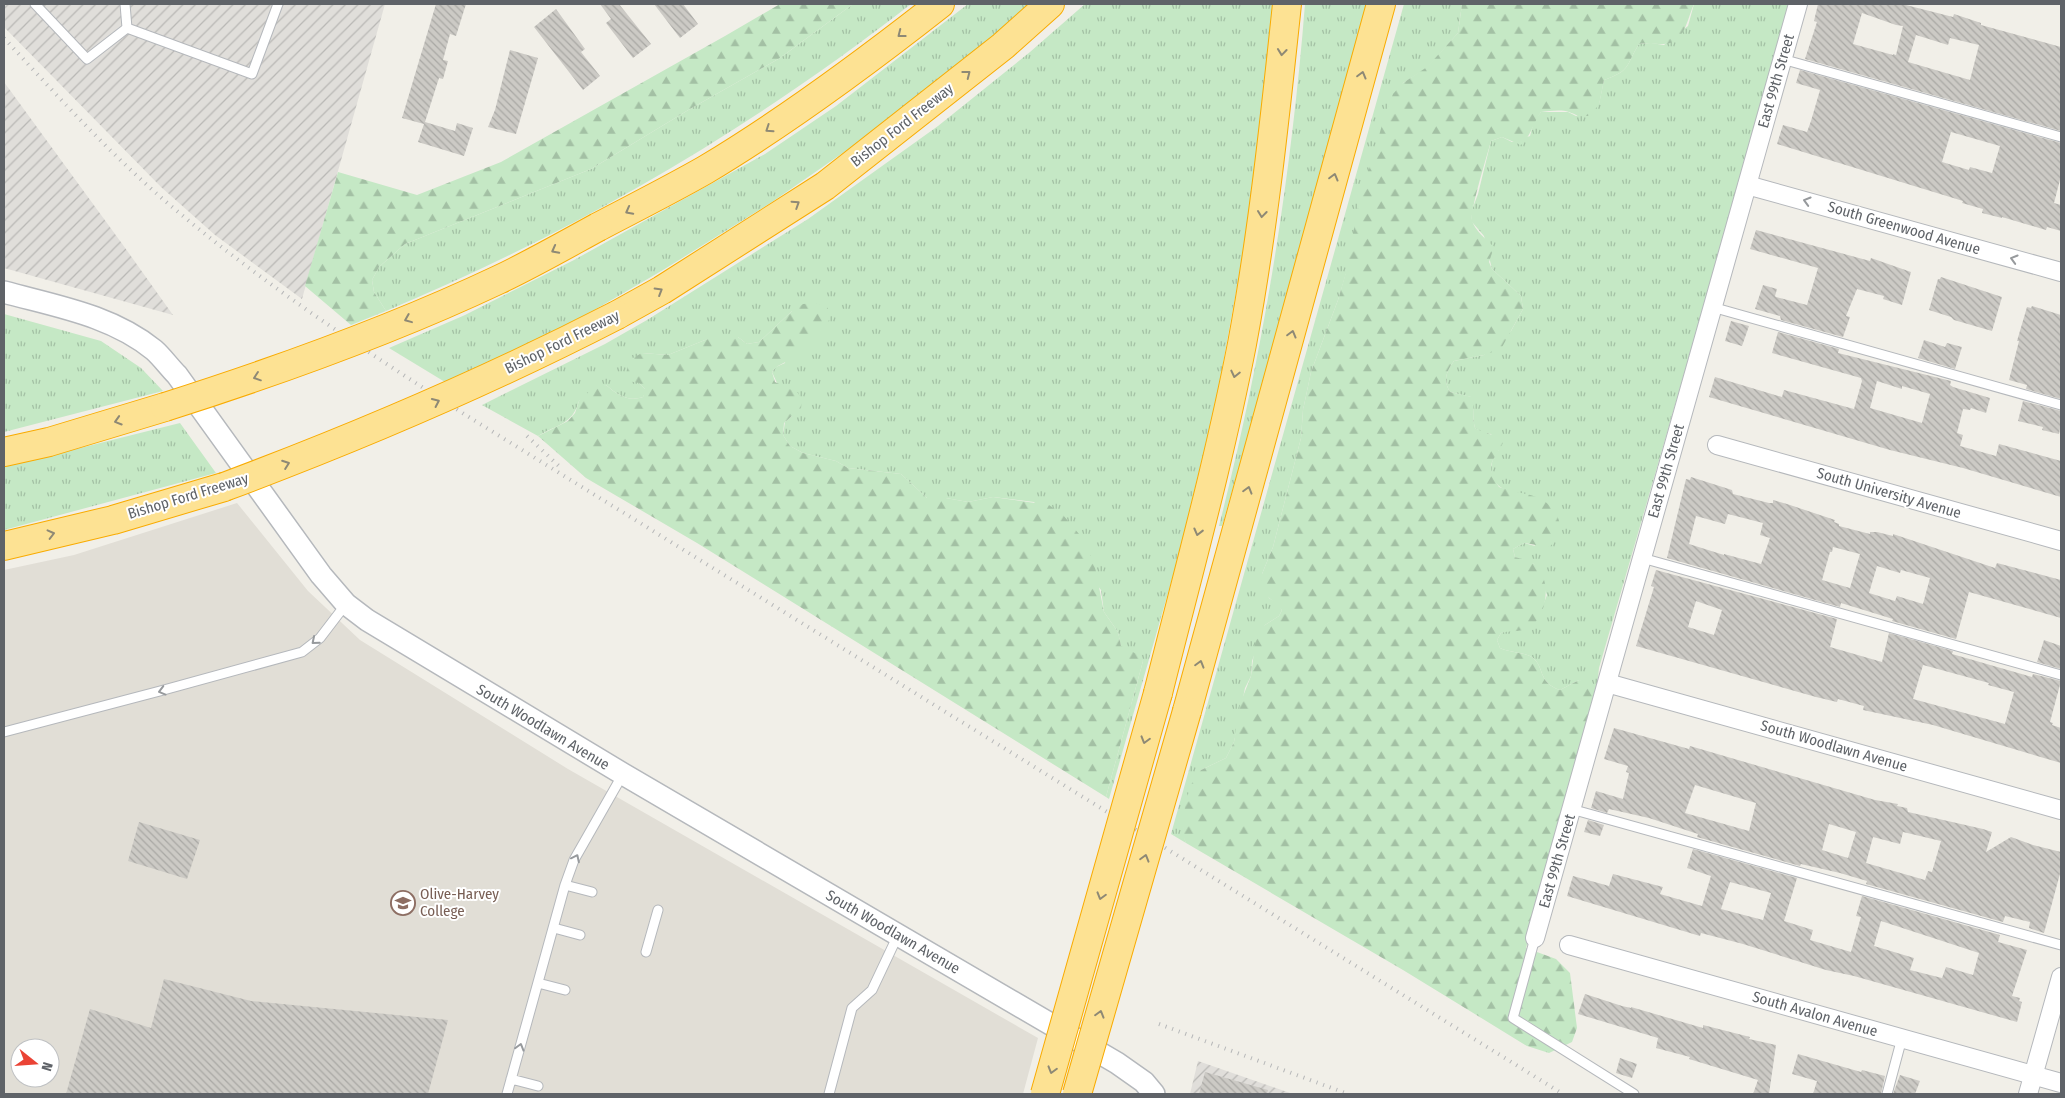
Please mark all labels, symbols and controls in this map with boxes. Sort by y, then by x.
one-way arrow [898,29,907,38]
street label: East 99th Street [1754,32,1798,130]
one-way arrow [1277,49,1288,57]
one-way arrow [961,71,970,79]
one-way arrow [1356,71,1367,79]
street label: Bishop Ford Freeway [847,79,957,171]
one-way arrow [766,123,775,132]
one-way arrow [1329,173,1339,182]
one-way arrow [1804,197,1812,207]
street label: South Greenwood Avenue [1826,198,1982,258]
one-way arrow [791,201,800,210]
one-way arrow [625,205,634,215]
one-way arrow [1257,210,1268,218]
one-way arrow [551,244,560,254]
one-way arrow [2010,254,2019,265]
one-way arrow [654,288,663,298]
street label: Bishop Ford Freeway [502,306,622,378]
one-way arrow [404,313,413,324]
one-way arrow [1286,330,1296,338]
one-way arrow [1230,369,1241,378]
one-way arrow [253,371,261,381]
one-way arrow [431,398,440,408]
one-way arrow [115,416,123,426]
street label: East 99th Street [1644,422,1688,520]
one-way arrow [281,460,290,470]
street label: South University Avenue [1815,464,1963,522]
street label: Bishop Ford Freeway [126,469,251,523]
one-way arrow [1243,487,1253,495]
one-way arrow [1193,527,1204,536]
one-way arrow [47,530,55,540]
one-way arrow [312,636,321,644]
one-way arrow [1194,659,1205,668]
street label: South Woodlawn Avenue [473,680,613,774]
one-way arrow [157,685,166,696]
street label: South Woodlawn Avenue [1759,716,1909,776]
one-way arrow [1140,736,1151,745]
street label: East 99th Street [1535,812,1579,910]
one-way arrow [1139,853,1150,862]
one-way arrow [570,854,580,863]
place label: Olive-Harvey College [420,885,499,920]
street label: South Woodlawn Avenue [823,886,963,978]
school or university icon: Olive-Harvey College [390,890,416,916]
one-way arrow [1096,892,1106,900]
street label: South Avalon Avenue [1750,988,1880,1040]
one-way arrow [1095,1010,1105,1018]
north arrow [10,1038,60,1088]
one-way arrow [515,1044,525,1052]
text: N [38,1060,56,1073]
one-way arrow [1047,1065,1057,1073]

